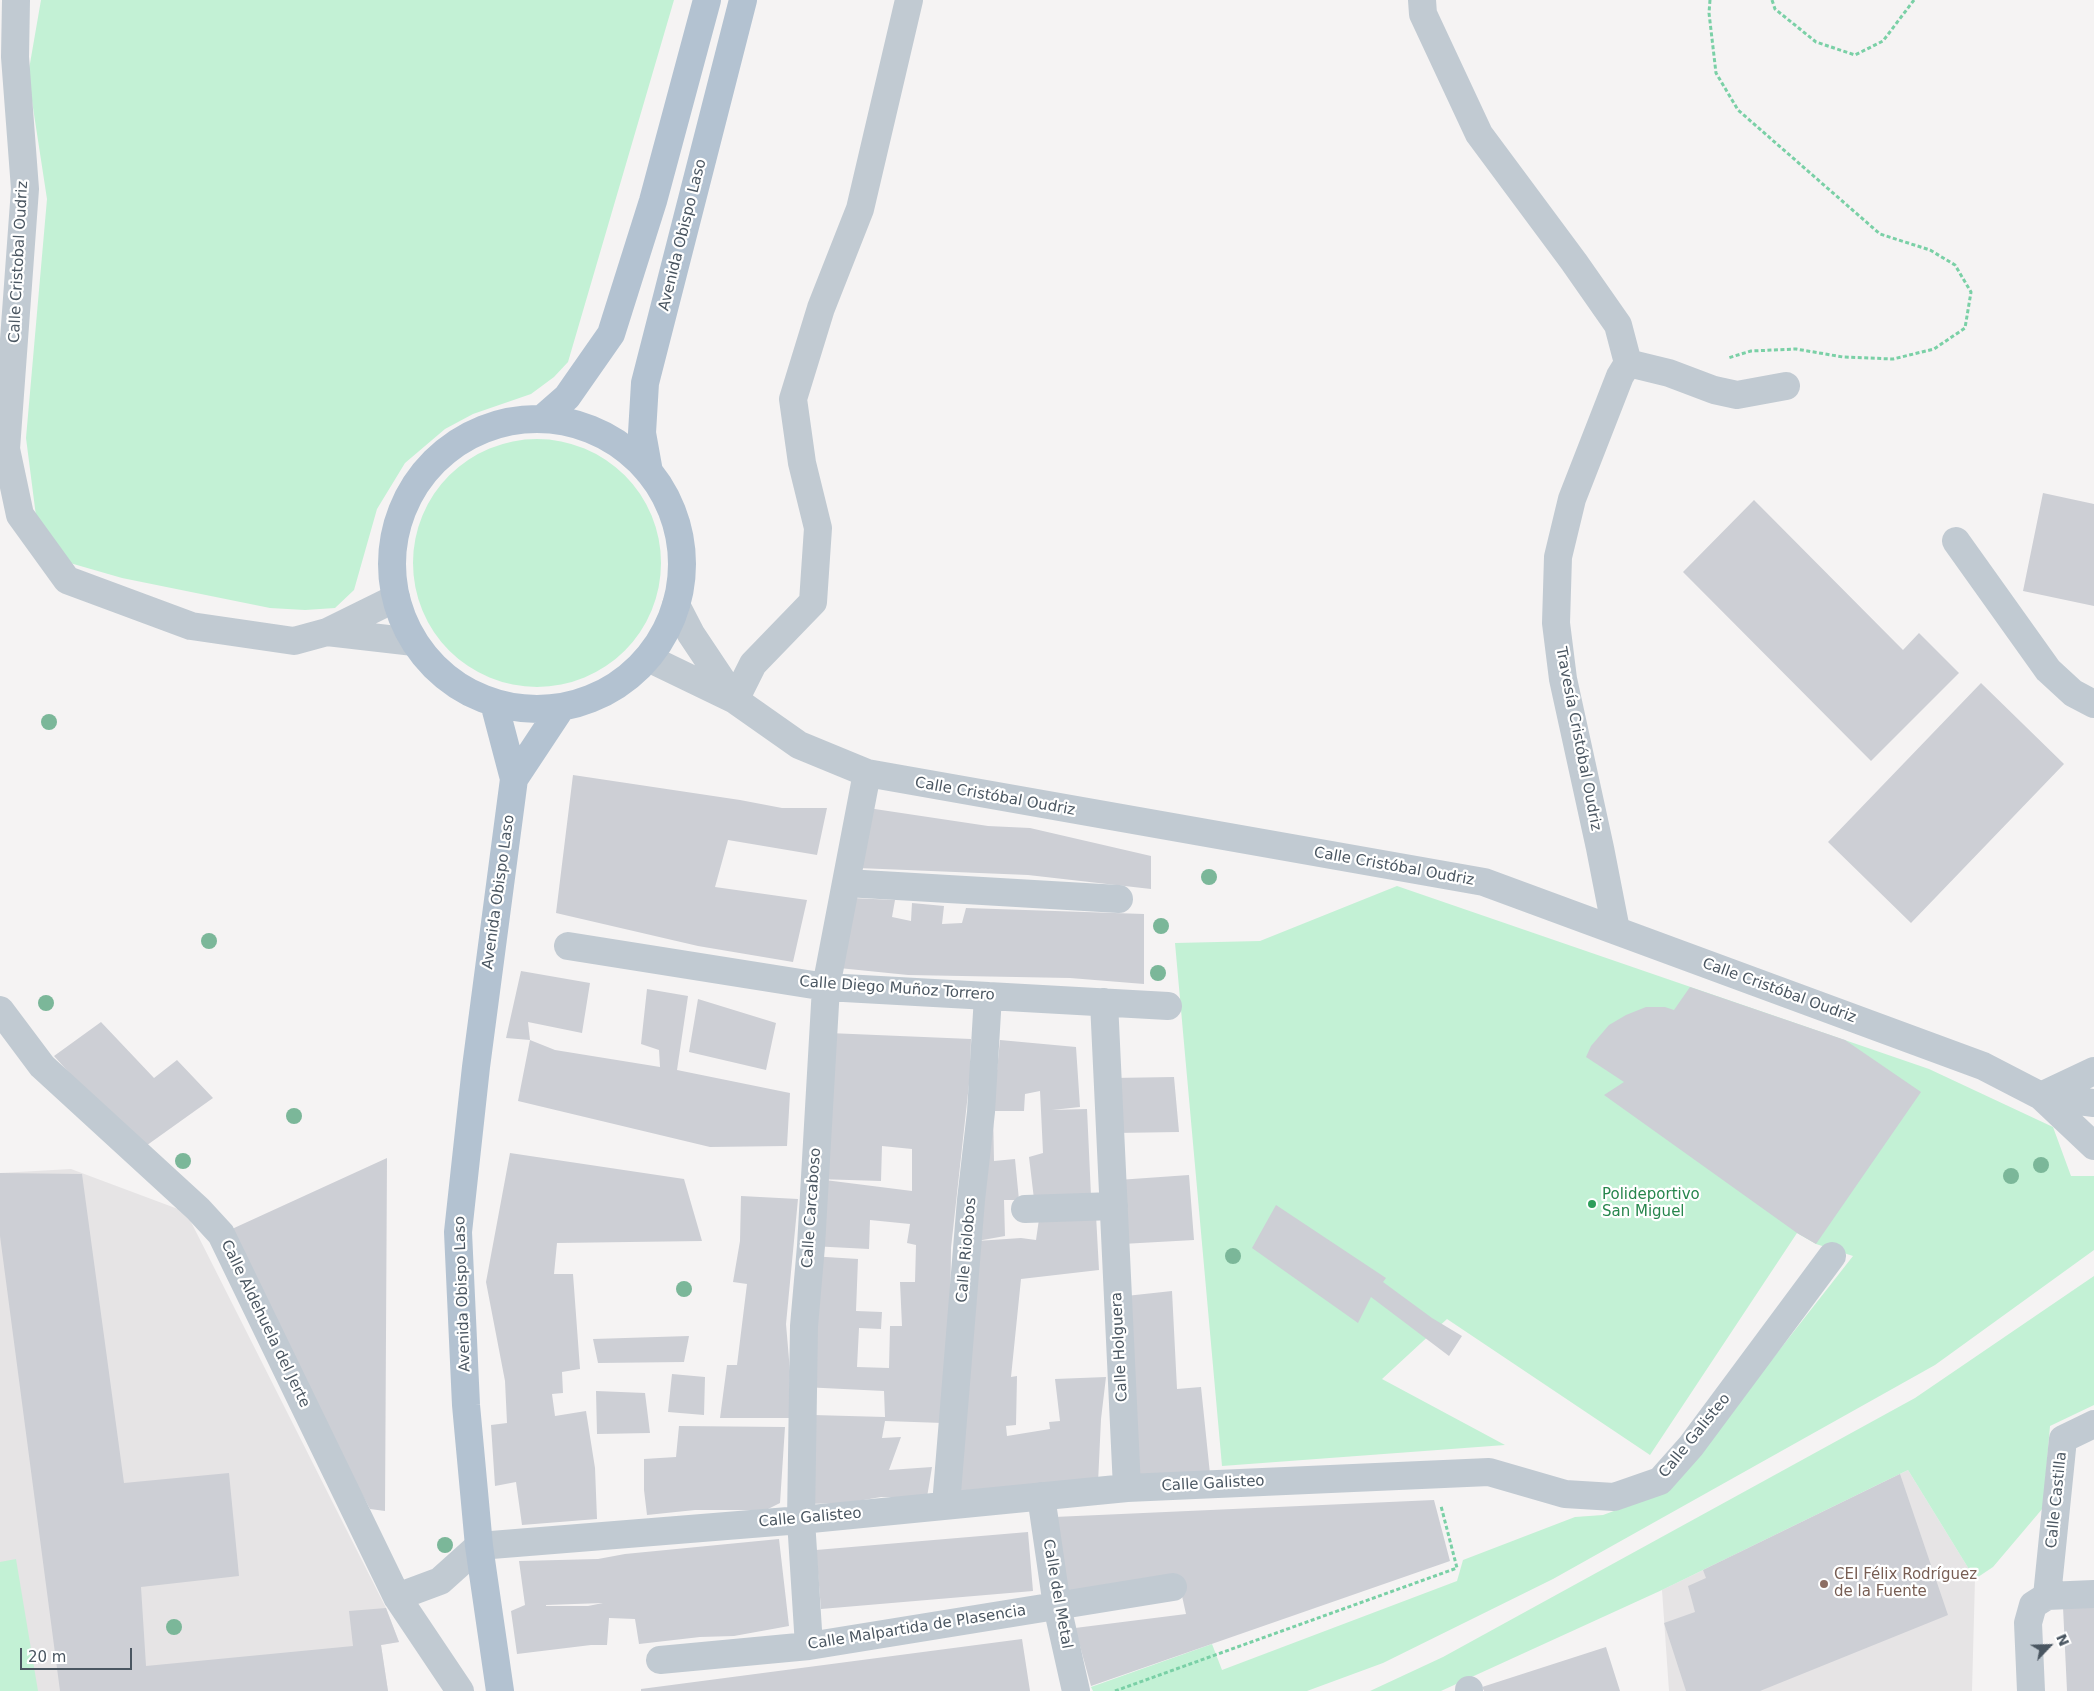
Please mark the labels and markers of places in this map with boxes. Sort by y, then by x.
place label: Polideportivo San Miguel [1602,1186,1700,1221]
marker: Polideportivo San Miguel [1586,1198,1598,1210]
place label: CEI Félix Rodríguez de la Fuente [1834,1566,1977,1601]
marker: CEI Félix Rodríguez de la Fuente [1818,1578,1830,1590]

